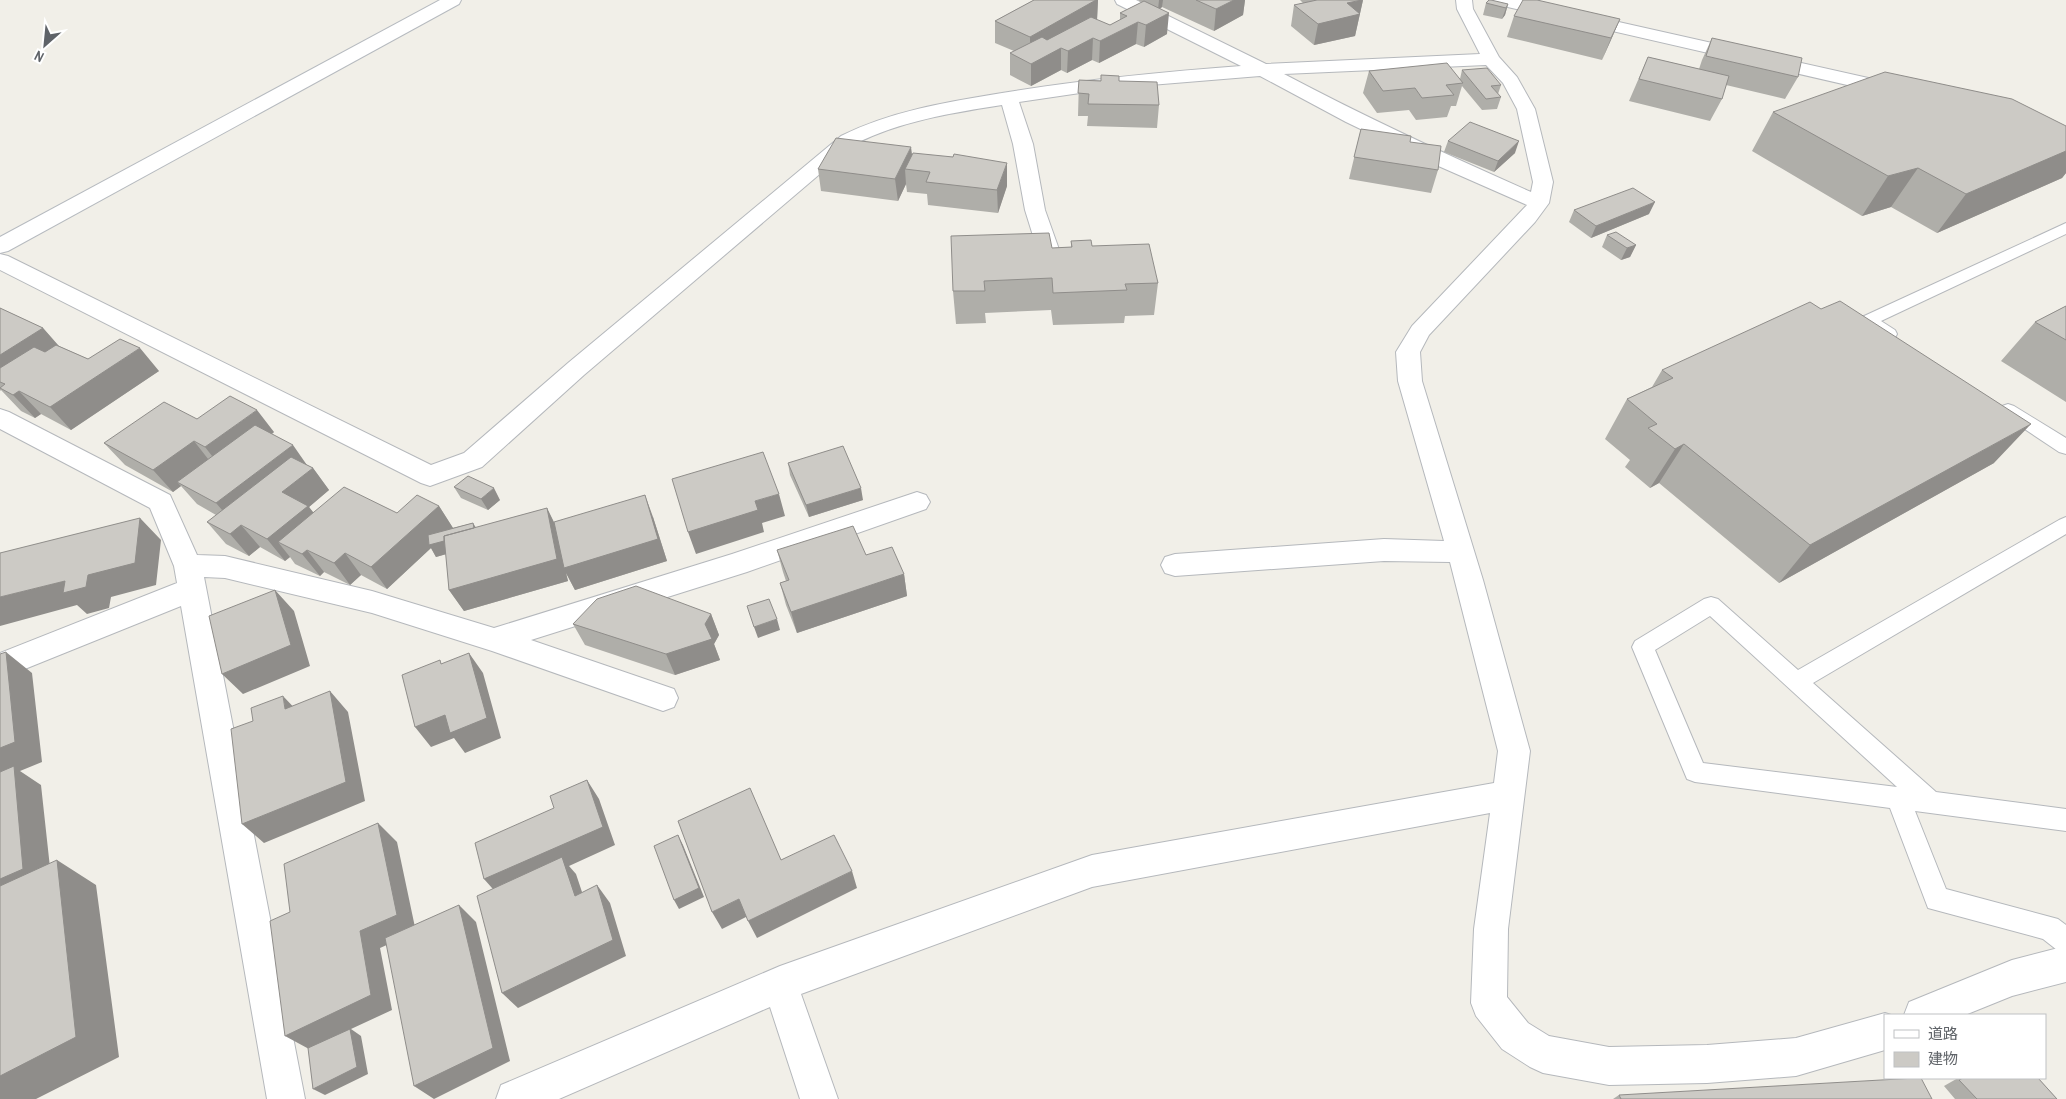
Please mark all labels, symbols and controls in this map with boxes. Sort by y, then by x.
north arrow [20,20,70,70]
text: N [31,47,47,66]
legend [1884,1014,2046,1079]
text: 道路 [1928,1023,1958,1044]
text: 建物 [1928,1048,1958,1069]

